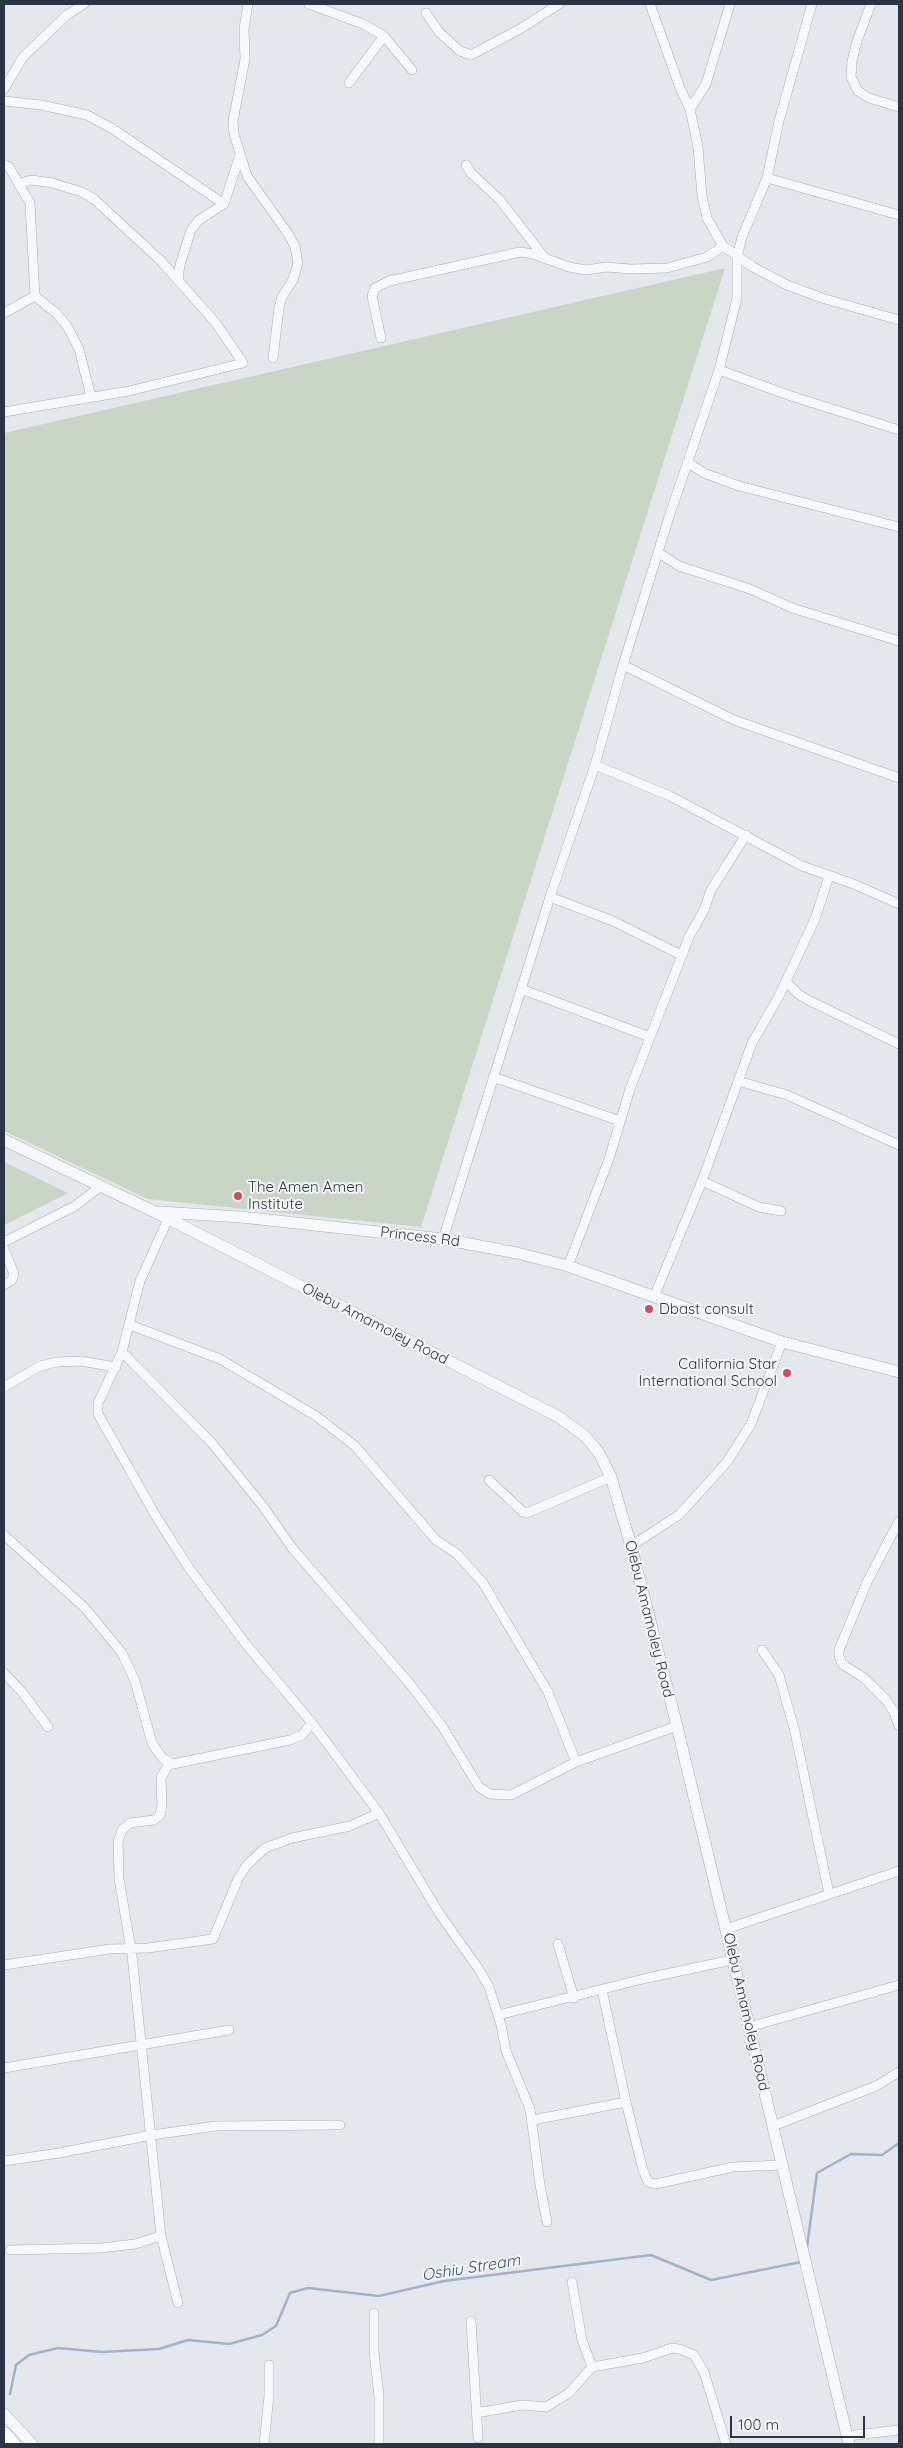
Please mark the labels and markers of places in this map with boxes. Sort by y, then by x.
place label: The Amen Amen Institute [248,1178,363,1213]
marker: The Amen Amen Institute [232,1190,244,1202]
place label: Dbast consult [659,1300,754,1318]
marker: Dbast consult [643,1303,655,1315]
place label: California Star International School [639,1355,777,1390]
marker: California Star International School [781,1367,793,1379]

